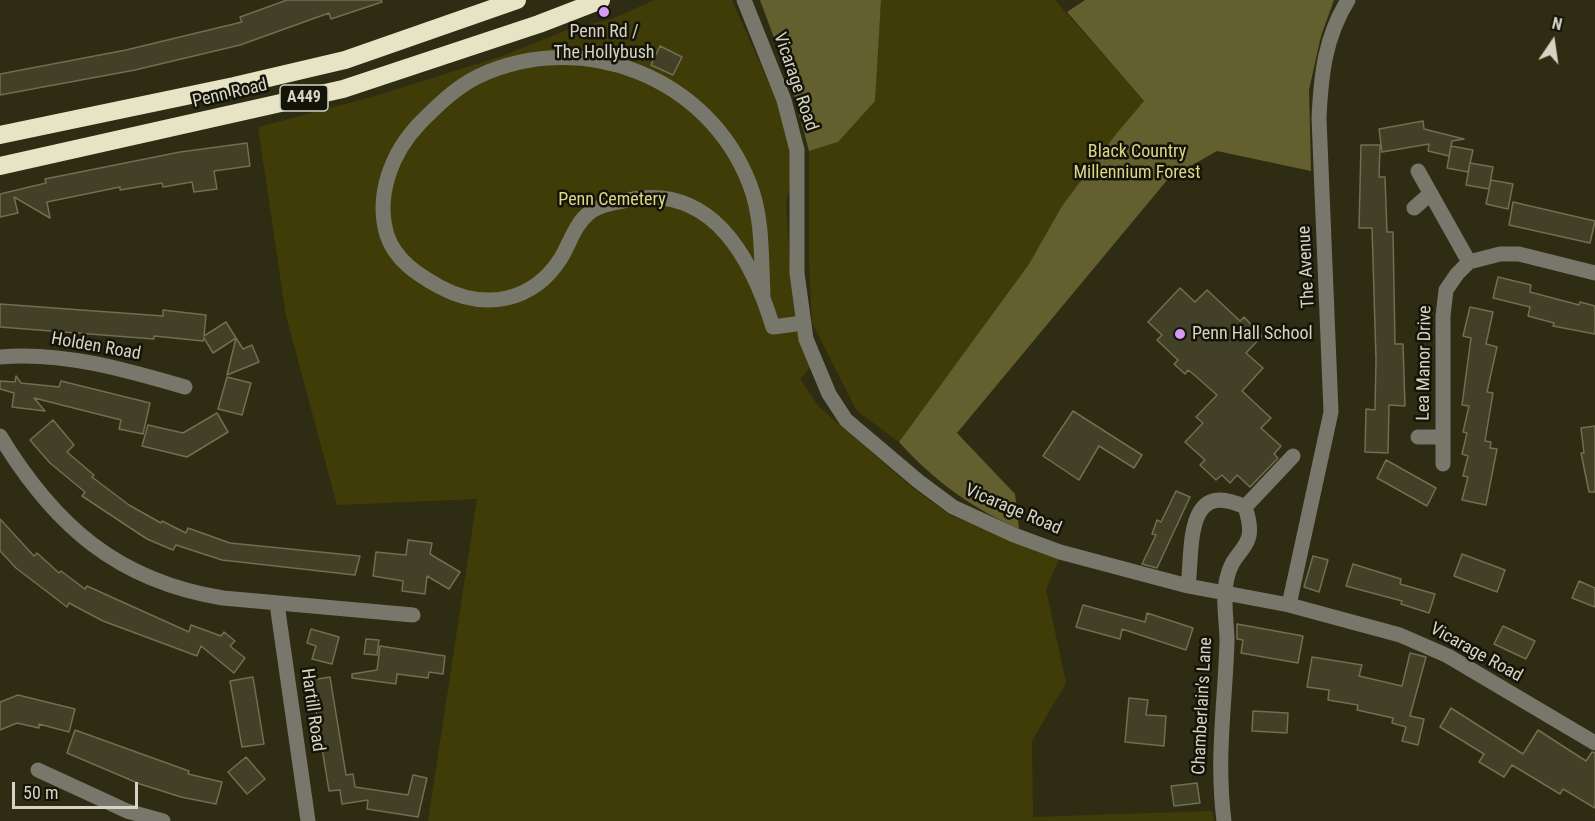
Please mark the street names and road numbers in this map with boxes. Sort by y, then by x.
street label: Vicarage Road [768,30,822,134]
street label: Penn Road [191,75,269,113]
road number: A449 [280,85,328,111]
street label: The Avenue [1294,225,1320,309]
street label: Lea Manor Drive [1413,305,1437,421]
street label: Holden Road [49,328,143,366]
street label: Vicarage Road [962,480,1064,540]
street label: Vicarage Road [1426,619,1526,687]
street label: Chamberlain's Lane [1189,637,1217,775]
street label: Hartill Road [295,667,329,753]

